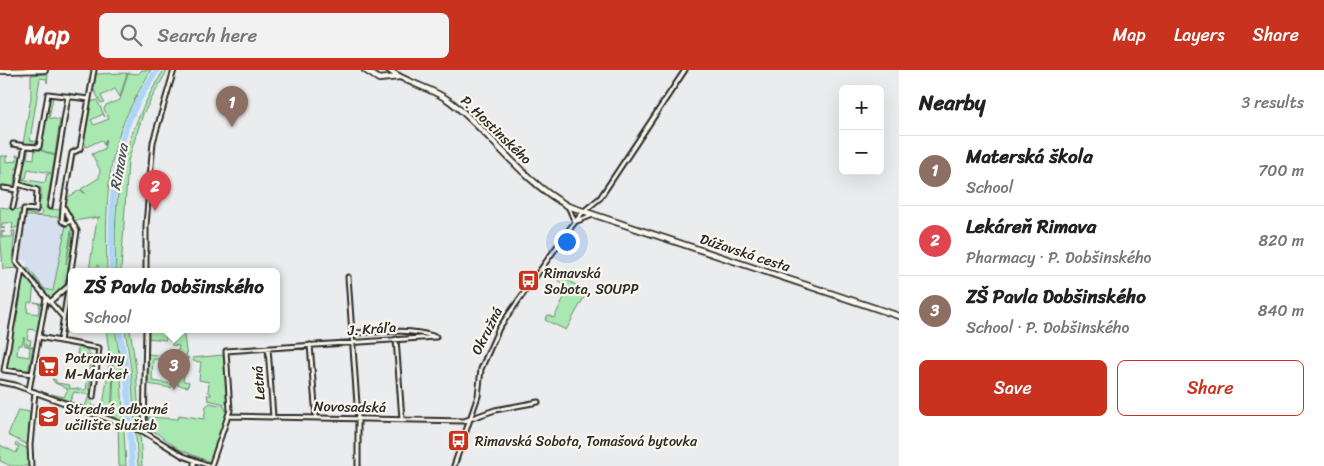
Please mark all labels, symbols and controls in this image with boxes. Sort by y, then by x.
search box [99,13,449,58]
text: Map [25,14,69,56]
text: Search here [157,19,257,52]
text: Map [1113,19,1146,51]
text: Layers [1174,19,1225,51]
text: Share [1253,19,1299,51]
icon: search [117,21,145,49]
text: Nearby [919,84,985,122]
map controls [839,85,884,175]
button: + [839,85,884,130]
pin: 1 [216,86,248,127]
text: 3 results [1241,88,1304,117]
street label: P. Hostinského [454,89,538,171]
button: − [839,130,884,175]
water label: Rimava [102,140,136,192]
text: Materská škola [966,140,1093,173]
text: 1 [932,156,938,185]
text: 700 m [1258,156,1304,185]
pin: 2 [139,170,171,211]
text: School [966,173,1013,202]
text: Lekáreň Rimava [966,210,1096,243]
text: 2 [930,226,940,255]
text: 820 m [1259,226,1304,255]
street label: Dúžavská cesta [696,227,794,280]
your location [554,229,580,255]
text: Pharmacy · P. Dobšinského [966,243,1151,272]
place label: Rimavská Sobota, SOUPP [544,261,639,302]
popup [68,268,280,333]
bus stop icon: Rimavská Sobota, SOUPP [516,269,540,293]
text: ZŠ Pavla Dobšinského [84,270,264,303]
text: ZŠ Pavla Dobšinského [966,280,1146,313]
text: 3 [931,296,939,325]
text: 840 m [1258,296,1304,325]
text: School [84,303,131,332]
street label: Okružná [464,303,510,359]
text: School · P. Dobšinského [966,313,1129,342]
street label: J. Kráľa [346,315,397,343]
place label: Potraviny M-Market [65,346,129,387]
pin: 3 [158,349,190,390]
supermarket icon: Potraviny M-Market [37,354,61,378]
button: Save [919,360,1107,416]
button: Share [1117,360,1304,416]
street label: Letná [245,365,273,401]
street label: Novosadská [314,394,386,420]
place label: Stredné odborné učilište služieb [65,397,168,438]
school or university icon: Stredné odborné učilište služieb [37,405,61,429]
bus stop icon: Rimavská Sobota, Tomašová bytovka [447,429,471,453]
place label: Rimavská Sobota, Tomašová bytovka [475,429,698,454]

